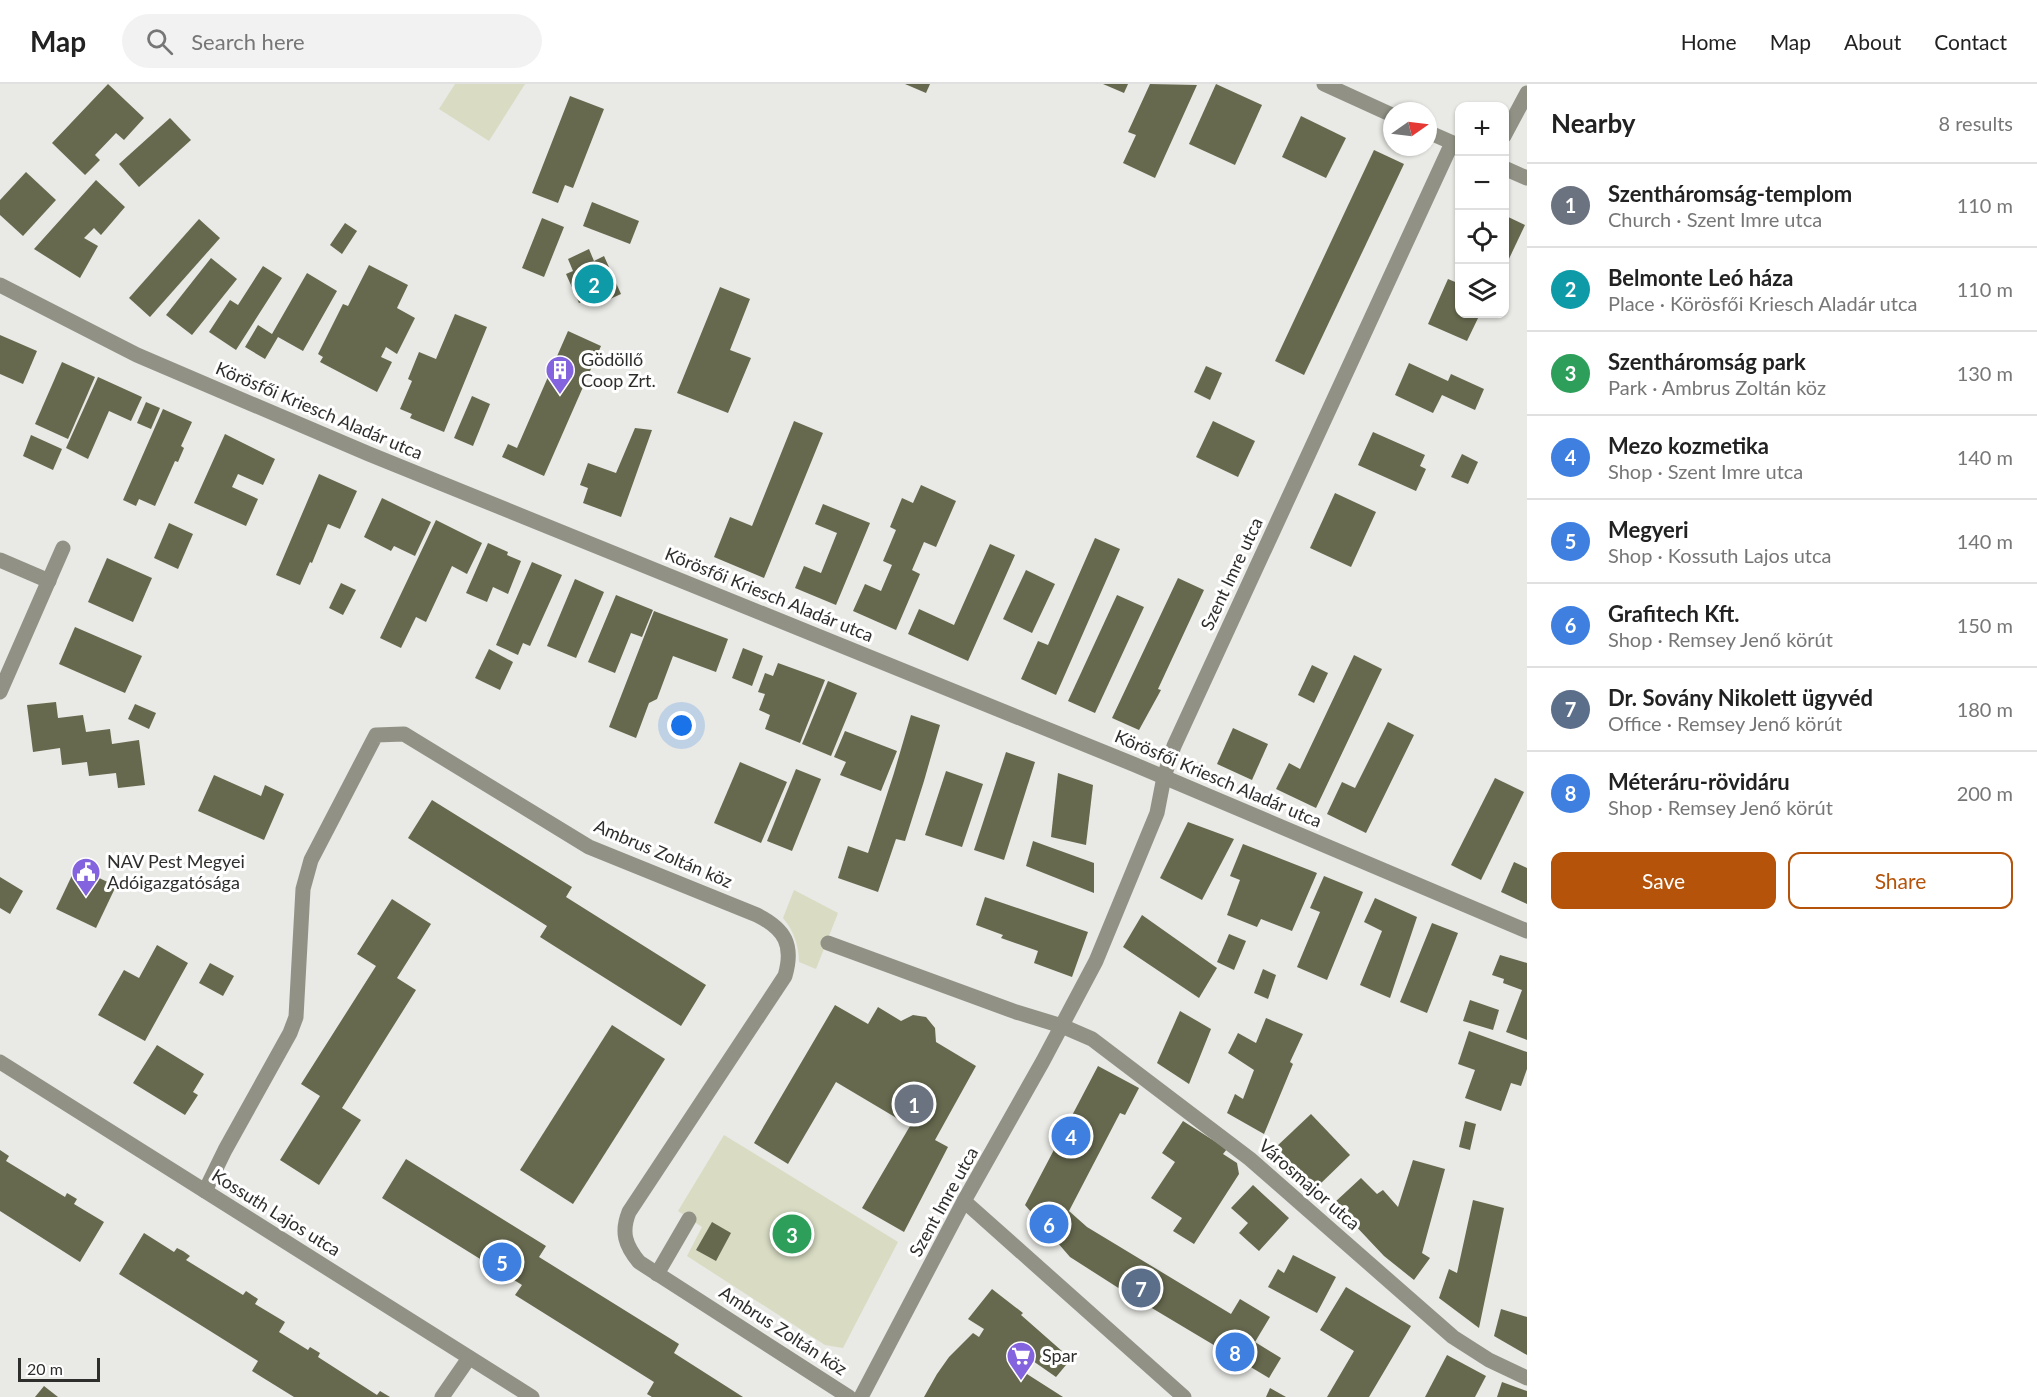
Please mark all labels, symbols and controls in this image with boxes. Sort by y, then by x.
search box [122,14,542,68]
text: Map [30,24,86,58]
icon: search [143,25,176,58]
text: Search here [191,28,305,55]
text: Home [1681,29,1737,54]
text: Map [1770,29,1811,54]
text: About [1844,29,1901,54]
text: Contact [1934,29,2007,54]
north arrow [1383,102,1437,156]
map controls [1455,102,1509,318]
button: + [1455,102,1509,156]
text: Nearby [1551,107,1636,139]
text: 8 results [1938,111,2013,135]
button: − [1455,156,1509,210]
text: Szentháromság-templom [1608,180,1852,207]
text: 1 [1565,193,1576,217]
text: 110 m [1957,193,2013,217]
text: Church · Szent Imre utca [1608,207,1822,231]
button: locate [1455,210,1509,264]
pin: 2 [574,262,614,306]
button: layers [1455,264,1509,318]
text: Belmonte Leó háza [1608,264,1794,291]
text: 2 [1565,277,1576,301]
text: 110 m [1957,277,2013,301]
text: Place · Körösfői Kriesch Aladár utca [1608,291,1917,315]
place label: Gödöllő Coop Zrt. [581,348,656,391]
text: Szentháromság park [1608,348,1806,375]
building icon: Gödöllő Coop Zrt. [544,354,576,396]
street label: Körösfői Kriesch Aladár utca [213,356,426,464]
text: 3 [1565,361,1576,385]
text: 130 m [1957,361,2013,385]
text: Park · Ambrus Zoltán köz [1608,375,1826,399]
text: Mezo kozmetika [1608,432,1769,459]
text: 4 [1565,445,1576,469]
text: 140 m [1957,445,2013,469]
text: Shop · Szent Imre utca [1608,459,1803,483]
street label: Szent Imre utca [1195,514,1267,633]
text: Megyeri [1608,516,1689,543]
text: 5 [1565,529,1576,553]
text: 140 m [1957,529,2013,553]
street label: Körösfői Kriesch Aladár utca [662,542,877,646]
text: Shop · Kossuth Lajos utca [1608,543,1831,567]
text: Grafitech Kft. [1608,600,1740,627]
text: 6 [1565,613,1576,637]
text: 150 m [1957,613,2013,637]
text: Shop · Remsey Jenő körút [1608,627,1833,651]
text: Dr. Sovány Nikolett ügyvéd [1608,684,1873,711]
text: 7 [1565,697,1576,721]
text: 180 m [1957,697,2013,721]
your location [667,711,696,740]
text: Office · Remsey Jenő körút [1608,711,1842,735]
street label: Körösfői Kriesch Aladár utca [1112,724,1325,832]
text: Méteráru-rövidáru [1608,768,1790,795]
text: 8 [1565,781,1576,805]
text: 200 m [1957,781,2013,805]
text: Shop · Remsey Jenő körút [1608,795,1833,819]
street label: Ambrus Zoltán köz [591,814,736,892]
place label: NAV Pest Megyei Adóigazgatósága [107,850,245,893]
button: Save [1551,852,1776,909]
button: Share [1788,852,2013,909]
public building icon: NAV Pest Megyei Adóigazgatósága [70,856,102,898]
pin: 1 [894,1082,934,1126]
pin: 4 [1052,1114,1090,1158]
street label: Városmajor utca [1254,1134,1365,1234]
street label: Szent Imre utca [904,1143,982,1260]
street label: Kossuth Lajos utca [208,1164,345,1261]
pin: 6 [1030,1202,1068,1246]
pin: 3 [772,1212,812,1256]
pin: 5 [482,1240,522,1284]
pin: 7 [1122,1266,1160,1310]
street label: Ambrus Zoltán köz [716,1281,851,1380]
pin: 8 [1216,1330,1254,1374]
supermarket icon: Spar [1005,1340,1037,1382]
place label: Spar [1042,1344,1078,1366]
scale bar [18,1355,100,1382]
text: 20 m [27,1359,63,1378]

